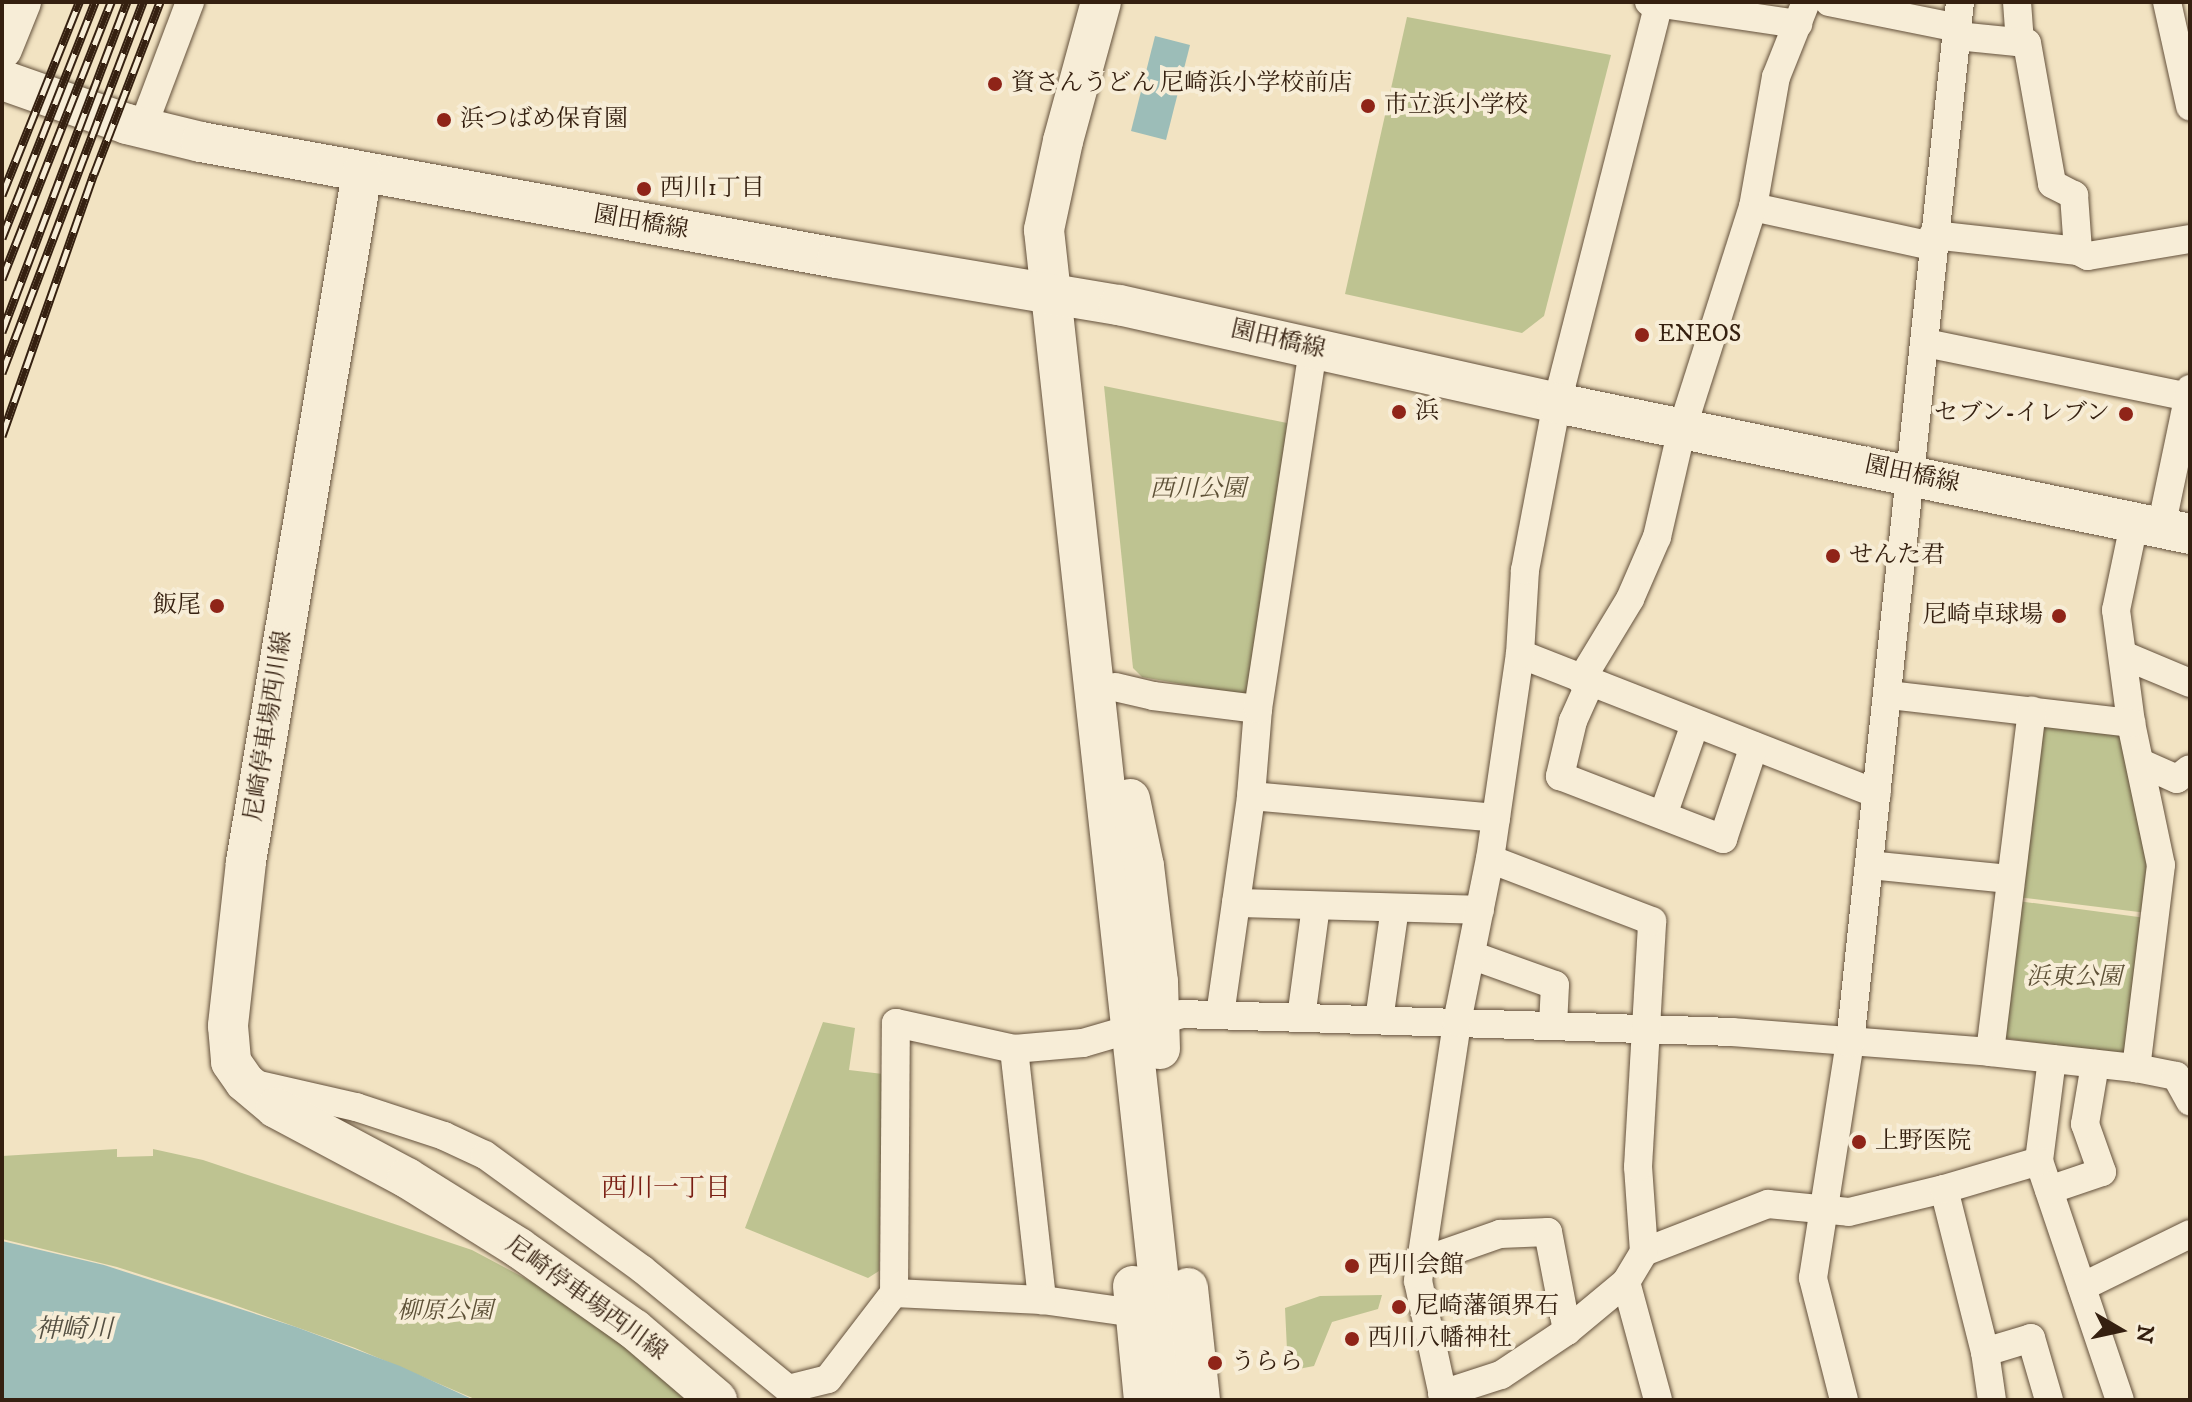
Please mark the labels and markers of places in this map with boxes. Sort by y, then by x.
place label: 資さんうどん 尼崎浜小学校前店 [1011,70,1352,98]
marker: 資さんうどん 尼崎浜小学校前店 [986,75,1004,93]
place label: 市立浜小学校 [1384,92,1528,120]
marker: 市立浜小学校 [1359,97,1377,115]
place label: 浜つばめ保育園 [460,106,628,134]
marker: 浜つばめ保育園 [435,111,453,129]
place label: 西川1丁目 [660,175,765,203]
marker: 西川1丁目 [635,180,653,198]
place label: ENEOS [1658,321,1741,349]
marker: ENEOS [1633,326,1651,344]
place label: 浜 [1415,398,1439,426]
place label: セブン-イレブン [1932,400,2110,428]
marker: 浜 [1390,403,1408,421]
marker: セブン-イレブン [2117,405,2135,423]
place label: せんた君 [1849,542,1945,570]
marker: せんた君 [1824,547,1842,565]
place label: 飯尾 [153,592,201,620]
marker: 飯尾 [208,597,226,615]
place label: 尼崎卓球場 [1923,602,2043,630]
marker: 尼崎卓球場 [2050,607,2068,625]
place label: 上野医院 [1875,1128,1971,1156]
marker: 上野医院 [1850,1133,1868,1151]
place label: 西川会館 [1368,1252,1464,1280]
marker: 西川会館 [1343,1257,1361,1275]
place label: 尼崎藩領界石 [1415,1293,1559,1321]
marker: 尼崎藩領界石 [1390,1298,1408,1316]
place label: 西川八幡神社 [1368,1325,1512,1353]
marker: 西川八幡神社 [1343,1330,1361,1348]
place label: うらら [1231,1349,1303,1377]
marker: うらら [1206,1354,1224,1372]

